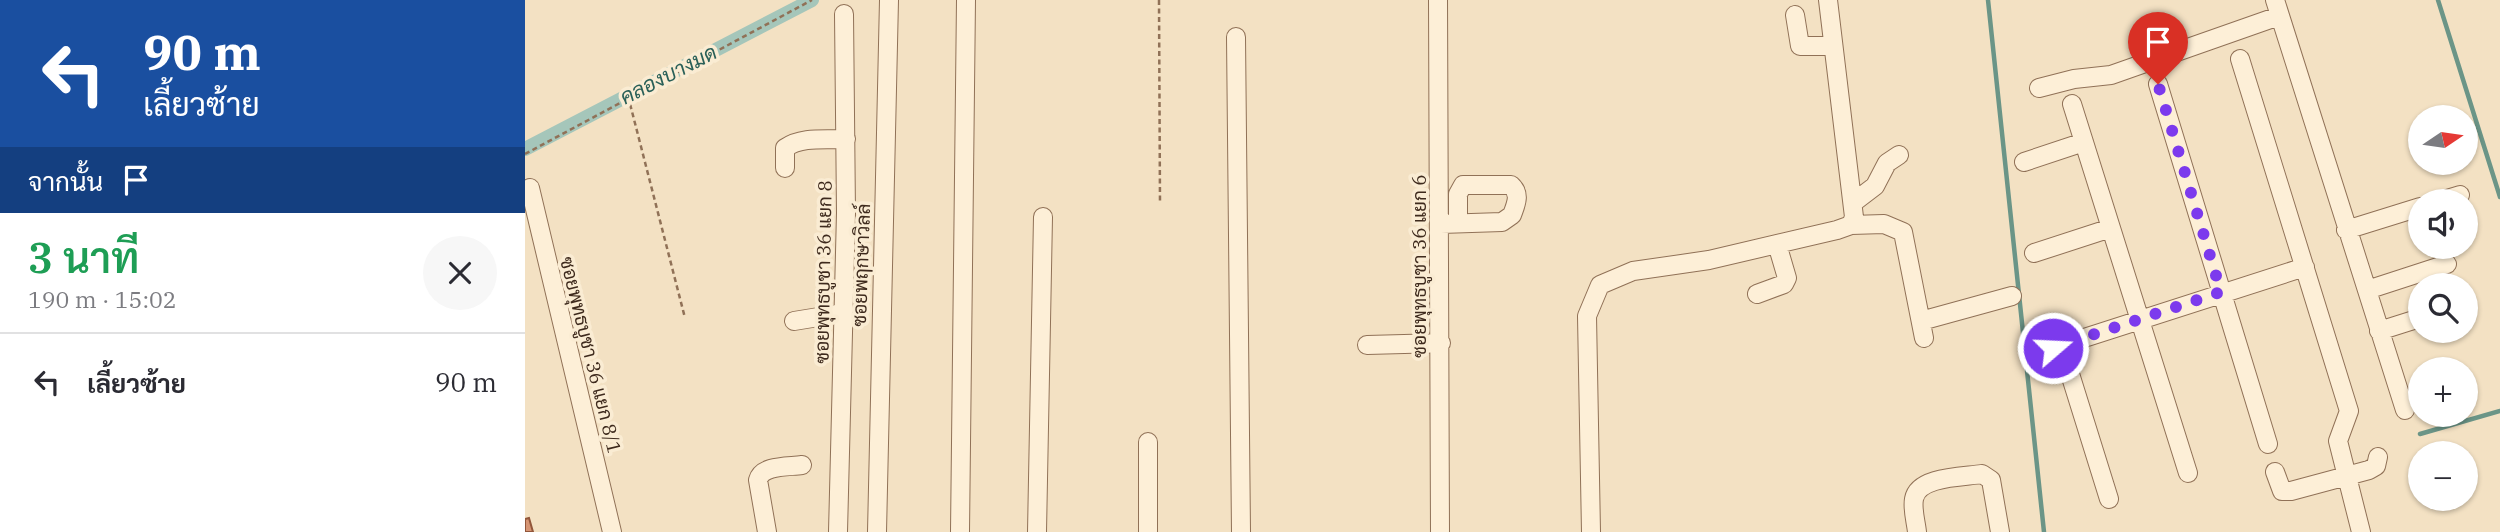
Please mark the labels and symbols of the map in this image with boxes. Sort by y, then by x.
pin [2128,12.0,2188,84]
water label: คลองบางมด [615,38,721,110]
north arrow [2408,105,2478,175]
street label: ซอยพุทธบูชา 36 แยก 6 [1407,174,1433,358]
street label: ซอยพุทธบูชา 36 แยก 8 [809,180,839,364]
street label: ซอยพฤกษาวิลล์ [847,203,875,327]
street label: ซอยพุทธบูชา 36 แยก 8/1 [553,254,627,456]
position arrow [2016,311,2090,385]

